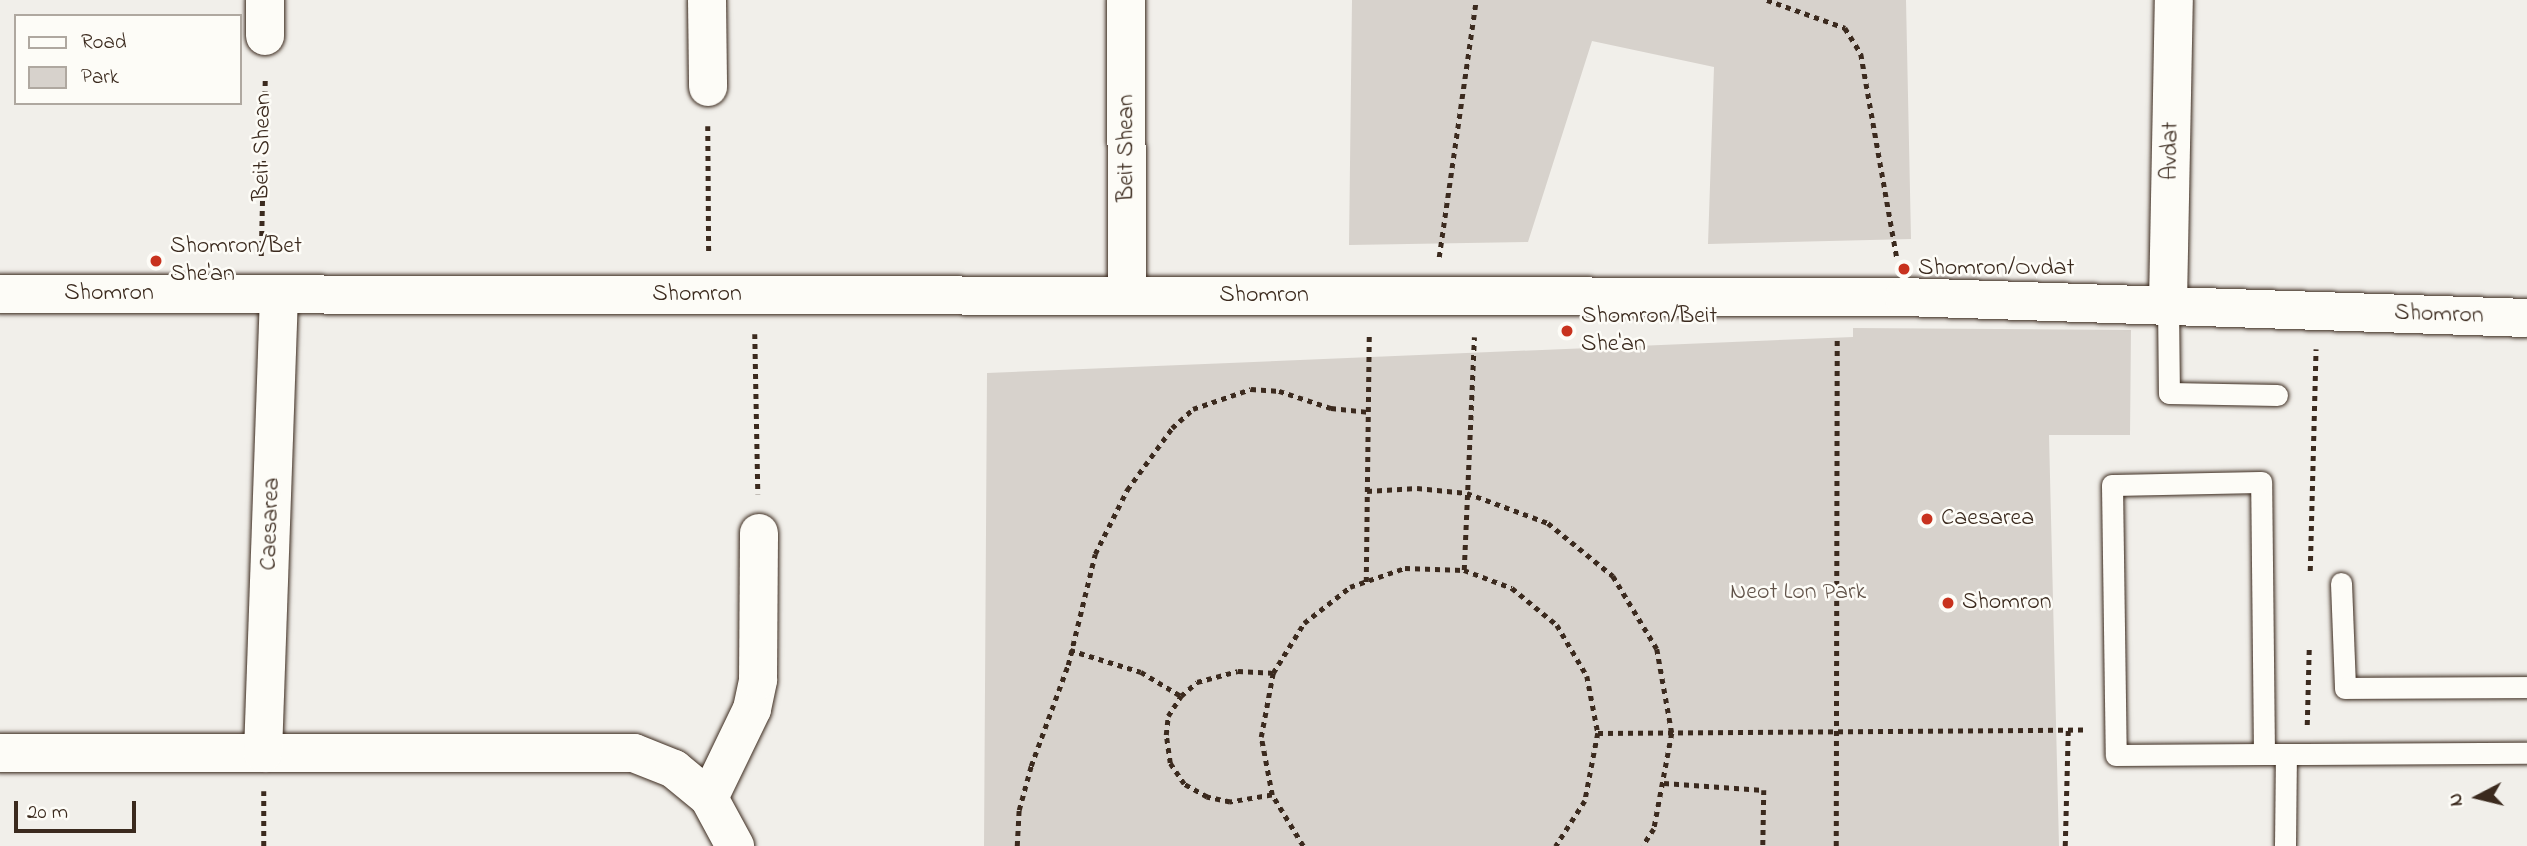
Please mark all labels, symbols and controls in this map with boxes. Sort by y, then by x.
legend [14,14,242,105]
text: Road [81,28,127,58]
text: Park [81,63,119,93]
street label: Beit Shean [248,93,278,201]
street label: Beit Shean [1113,94,1141,202]
street label: Avdat [2156,121,2186,181]
place label: Shomron/Bet She'an [170,233,302,289]
marker: Shomron/Bet She'an [148,253,164,269]
place label: Shomron/Ovdat [1918,255,2075,283]
marker: Shomron/Ovdat [1896,261,1912,277]
street label: Shomron [64,280,154,308]
street label: Shomron [652,281,742,309]
street label: Shomron [1219,282,1309,310]
street label: Shomron [2394,299,2484,331]
place label: Shomron/Beit She'an [1581,303,1717,359]
marker: Shomron/Beit She'an [1559,323,1575,339]
street label: Caesarea [255,477,287,571]
place label: Caesarea [1941,505,2034,533]
marker: Caesarea [1919,511,1935,527]
park label: Neot Lon Park [1730,579,1866,607]
place label: Shomron [1962,589,2052,617]
marker: Shomron [1940,595,1956,611]
north arrow [2443,762,2513,832]
scale bar [18,786,140,830]
text: N [2442,792,2471,808]
text: 20 m [27,798,68,828]

